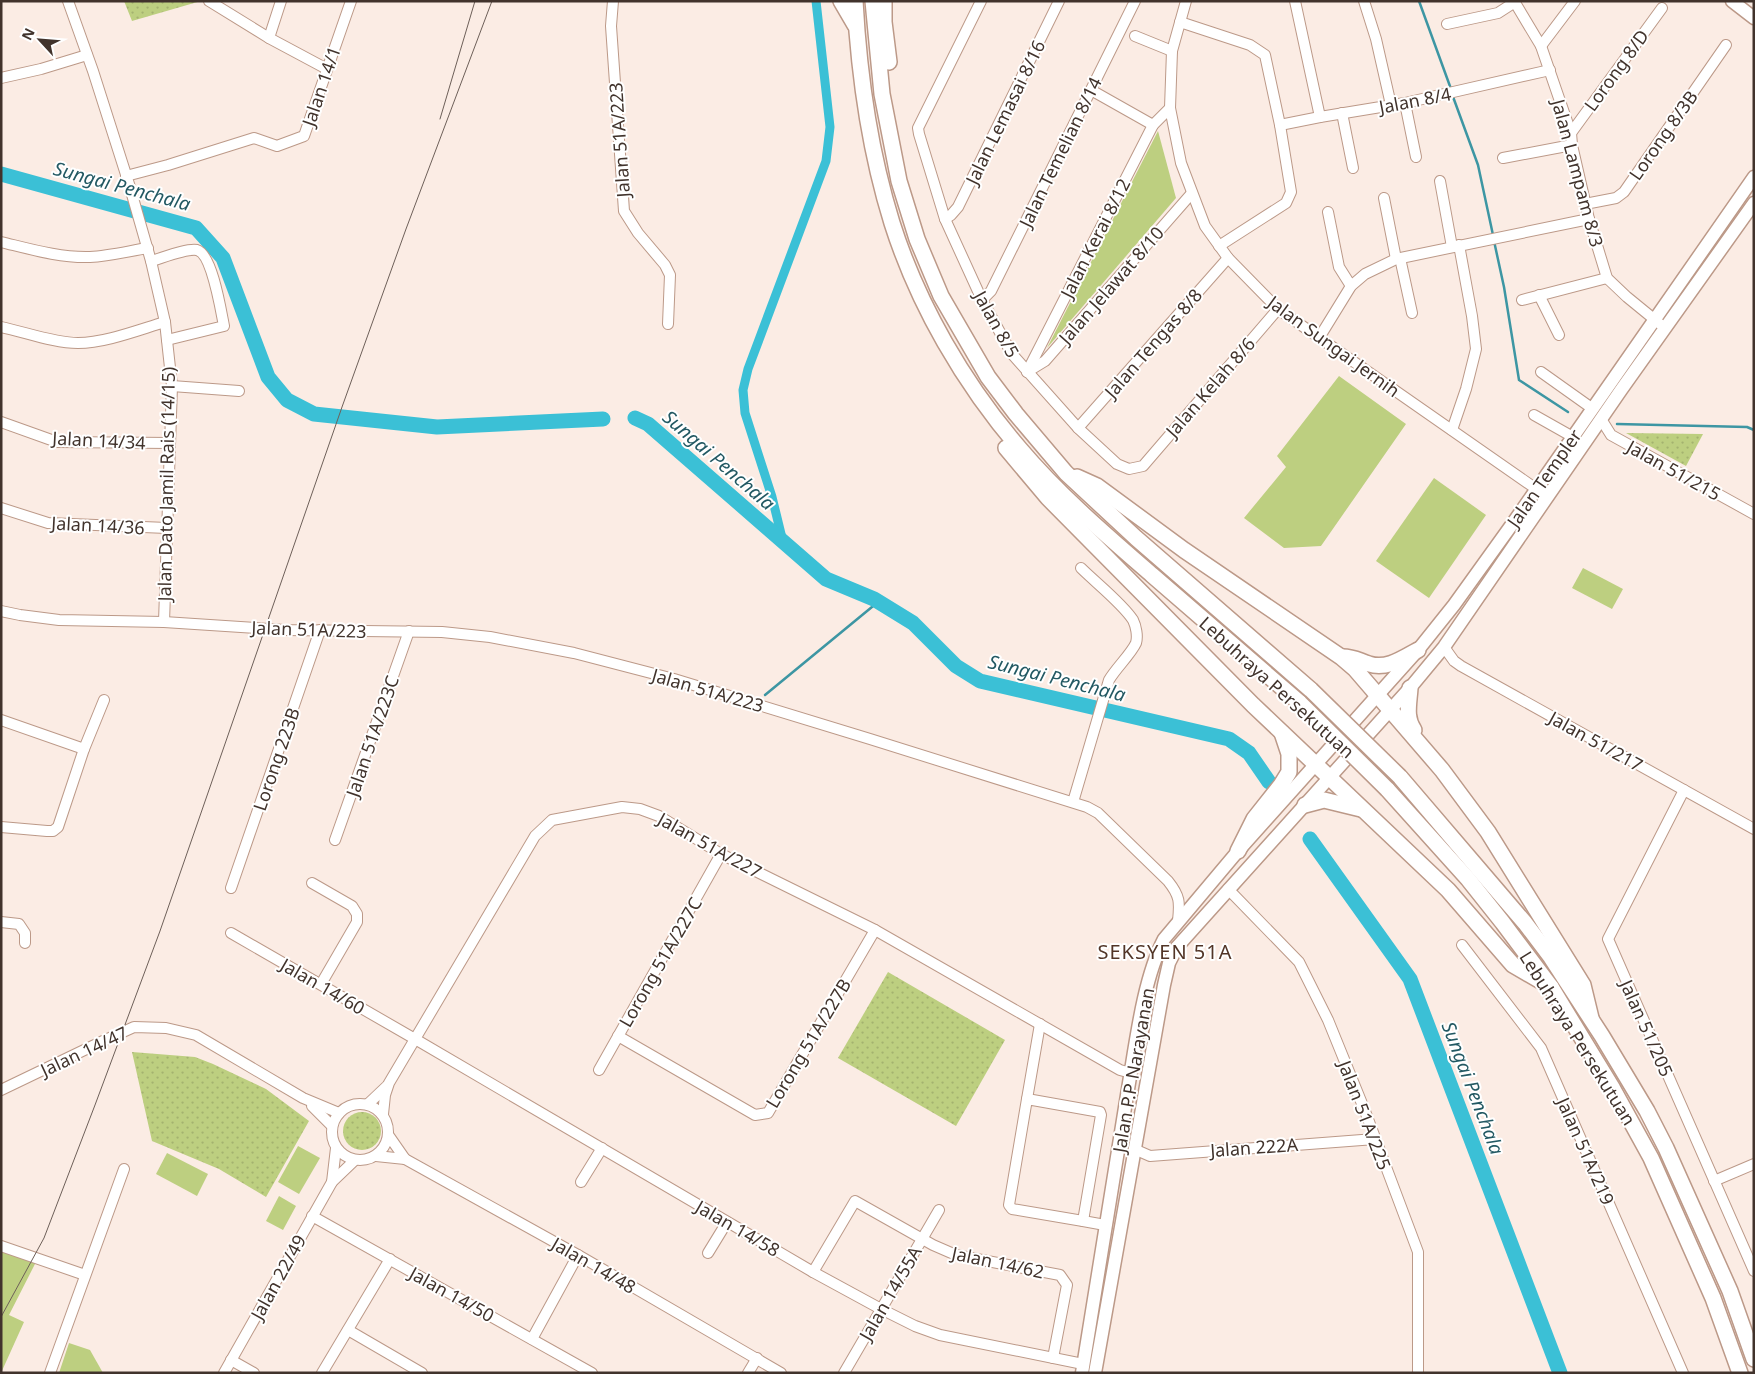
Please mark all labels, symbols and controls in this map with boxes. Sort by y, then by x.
north arrow [15,15,65,65]
street label: Lorong 8/D [1578,24,1654,116]
text: N [17,25,39,43]
street label: Jalan Lemasai 8/16 [959,36,1050,190]
street label: Jalan 14/1 [295,43,346,131]
street label: Jalan Temelian 8/14 [1012,73,1107,233]
street label: Jalan 8/4 [1375,81,1453,119]
street label: Jalan 51A/223 [603,82,635,200]
street label: Lorong 8/3B [1623,85,1703,185]
street label: Jalan Lampam 8/3 [1546,95,1609,249]
water label: Sungai Penchala [51,155,193,217]
street label: Jalan Kerai 8/12 [1054,174,1135,304]
street label: Jalan Jelawat 8/10 [1052,221,1169,350]
street label: Jalan Tengas 8/8 [1098,283,1207,404]
street label: Jalan 8/5 [968,285,1025,362]
street label: Jalan Sungai Jernih [1262,289,1405,402]
street label: Jalan Kelah 8/6 [1159,332,1260,443]
street label: Jalan Dato Jamil Rais (14/15) [152,367,180,603]
water label: Sungai Penchala [657,404,781,516]
street label: Jalan Templer [1500,424,1587,533]
street label: Jalan 14/34 [50,425,146,454]
street label: Jalan 51/215 [1621,433,1725,506]
street label: Jalan 14/36 [49,510,145,539]
street label: Lebuhraya Persekutuan [1194,611,1360,763]
street label: Jalan 51A/223 [249,615,367,643]
water label: Sungai Penchala [986,648,1129,708]
street label: Jalan 51A/223 [647,662,767,717]
street label: Jalan 51A/223C [339,672,404,802]
street label: Lorong 223B [247,704,305,814]
street label: Jalan 51/217 [1543,704,1647,777]
street label: Jalan 51A/227 [652,806,766,883]
street label: Lorong 51A/227C [613,893,707,1031]
district label: SEKSYEN 51A [1098,938,1232,965]
street label: Lebuhraya Persekutuan [1515,946,1641,1130]
street label: Jalan 14/60 [275,951,369,1020]
street label: Lorong 51A/227B [760,974,856,1112]
street label: Jalan 51/205 [1614,974,1679,1080]
street label: Jalan P.P Narayanan [1106,986,1159,1156]
water label: Sungai Penchala [1436,1018,1510,1158]
street label: Jalan 14/47 [35,1020,131,1082]
street label: Jalan 51A/225 [1332,1055,1397,1173]
street label: Jalan 51A/219 [1551,1092,1620,1209]
street label: Jalan 222A [1207,1132,1299,1162]
street label: Jalan 14/58 [690,1193,784,1262]
street label: Jalan 22/49 [244,1230,311,1325]
street label: Jalan 14/48 [546,1230,640,1299]
street label: Jalan 14/62 [948,1240,1046,1283]
street label: Jalan 14/55A [852,1241,927,1346]
street label: Jalan 14/50 [404,1260,499,1327]

